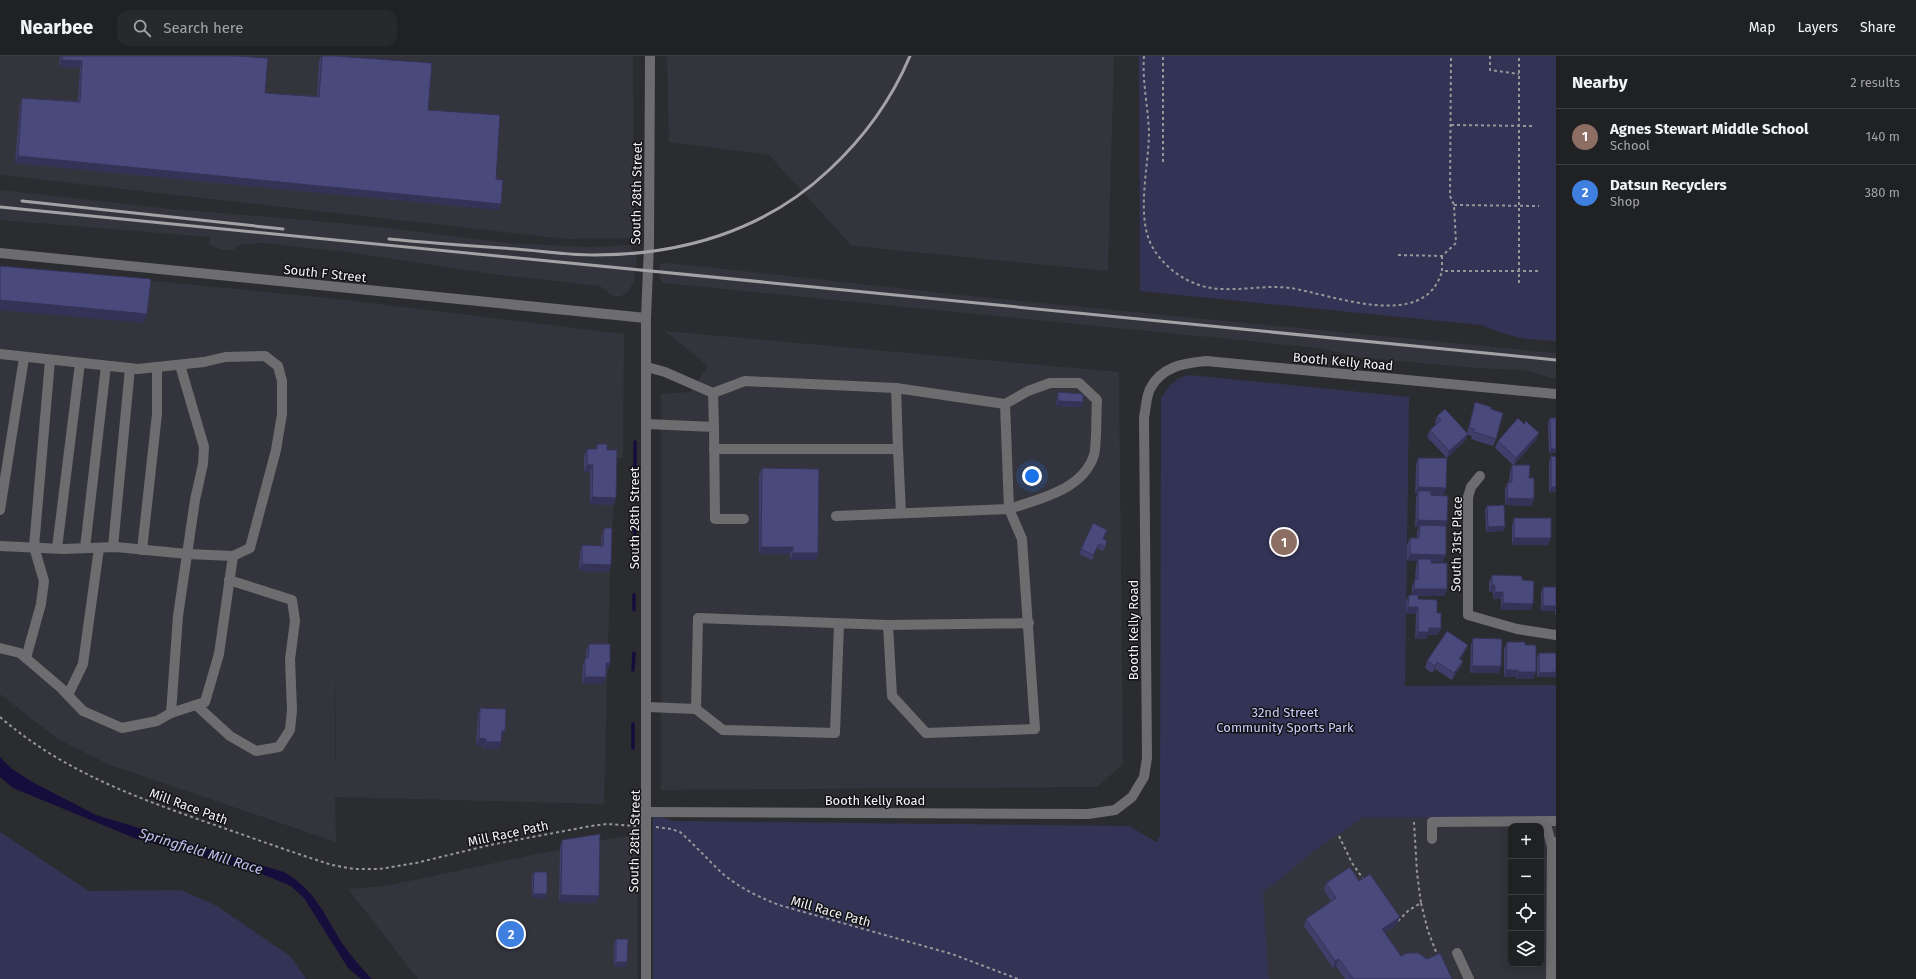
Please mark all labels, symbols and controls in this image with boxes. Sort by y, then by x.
search box [117,10,397,46]
text: Nearbee [20,16,93,39]
icon: search [131,17,153,39]
text: Search here [163,19,243,37]
text: Map [1749,19,1775,36]
text: Layers [1797,19,1838,36]
text: Share [1860,19,1896,36]
text: Nearby [1572,72,1627,93]
text: 2 results [1850,75,1900,90]
text: Agnes Stewart Middle School [1610,120,1808,138]
text: 1 [1582,129,1588,144]
text: 140 m [1866,129,1900,144]
text: School [1610,138,1650,153]
street label: South 28th Street [628,141,645,244]
text: Datsun Recyclers [1610,176,1727,194]
text: 2 [1582,185,1588,200]
text: 380 m [1865,185,1900,200]
text: Shop [1610,194,1640,209]
street label: South F Street [283,262,367,285]
street label: Booth Kelly Road [1292,350,1394,373]
street label: South 28th Street [627,466,642,569]
your location [1022,466,1042,486]
street label: South 31st Place [1448,496,1465,592]
pin: 1 [1271,527,1297,557]
street label: Booth Kelly Road [1126,580,1141,680]
park label: 32nd Street Community Sports Park [1216,705,1354,735]
street label: Mill Race Path [148,785,230,828]
street label: South 28th Street [626,789,643,892]
street label: Booth Kelly Road [825,793,925,808]
street label: Mill Race Path [466,818,550,849]
map controls [1508,823,1544,967]
button: + [1508,823,1544,859]
water label: Springfield Mill Race [136,824,265,878]
button: − [1508,859,1544,895]
street label: Mill Race Path [789,893,873,930]
button: locate [1508,895,1544,931]
pin: 2 [498,919,524,949]
button: layers [1508,931,1544,967]

